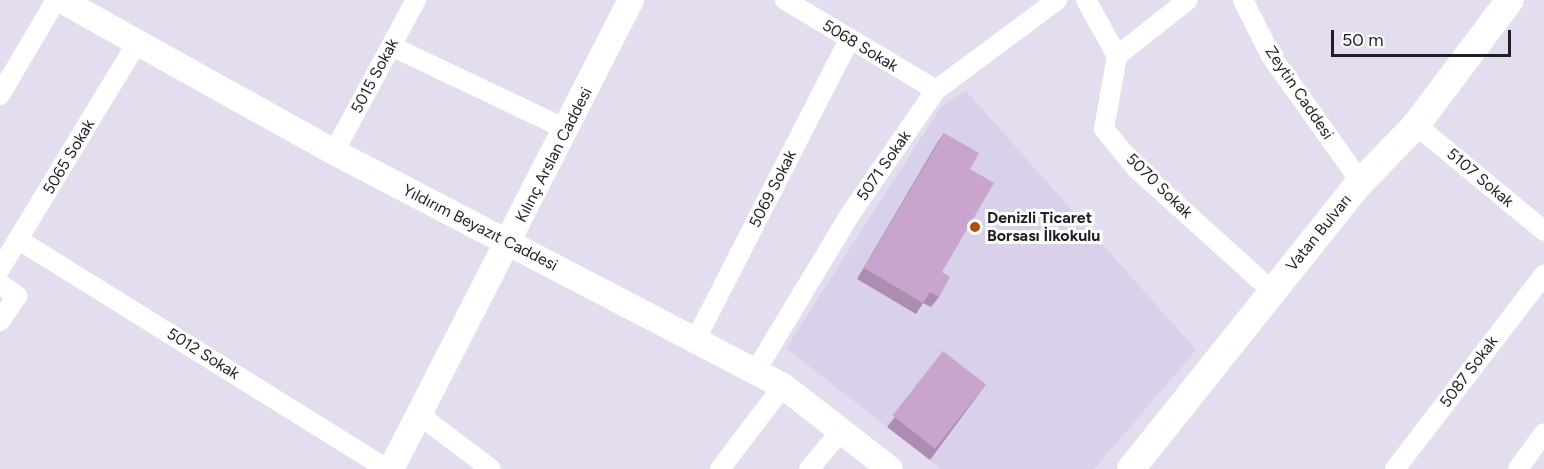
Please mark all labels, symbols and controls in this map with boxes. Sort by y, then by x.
street label: 5068 Sokak [819,16,901,76]
scale bar [1334,18,1514,56]
text: 50 m [1342,29,1384,51]
street label: 5015 Sokak [347,35,403,117]
street label: Zeytin Caddesi [1261,43,1337,143]
street label: Kılınç Arslan Caddesi [512,84,596,226]
street label: 5065 Sokak [39,116,99,198]
street label: 5071 Sokak [853,127,915,205]
street label: 5107 Sokak [1443,145,1517,211]
street label: 5069 Sokak [745,147,801,231]
street label: 5070 Sokak [1122,150,1196,222]
street label: Yıldırım Beyazıt Caddesi [399,181,561,275]
street label: Vatan Bulvarı [1282,191,1356,275]
place label: Denizli Ticaret Borsası İlkokulu [987,208,1100,246]
marker: Denizli Ticaret Borsası İlkokulu [968,220,982,234]
street label: 5012 Sokak [163,324,243,384]
street label: 5087 Sokak [1436,333,1502,411]

